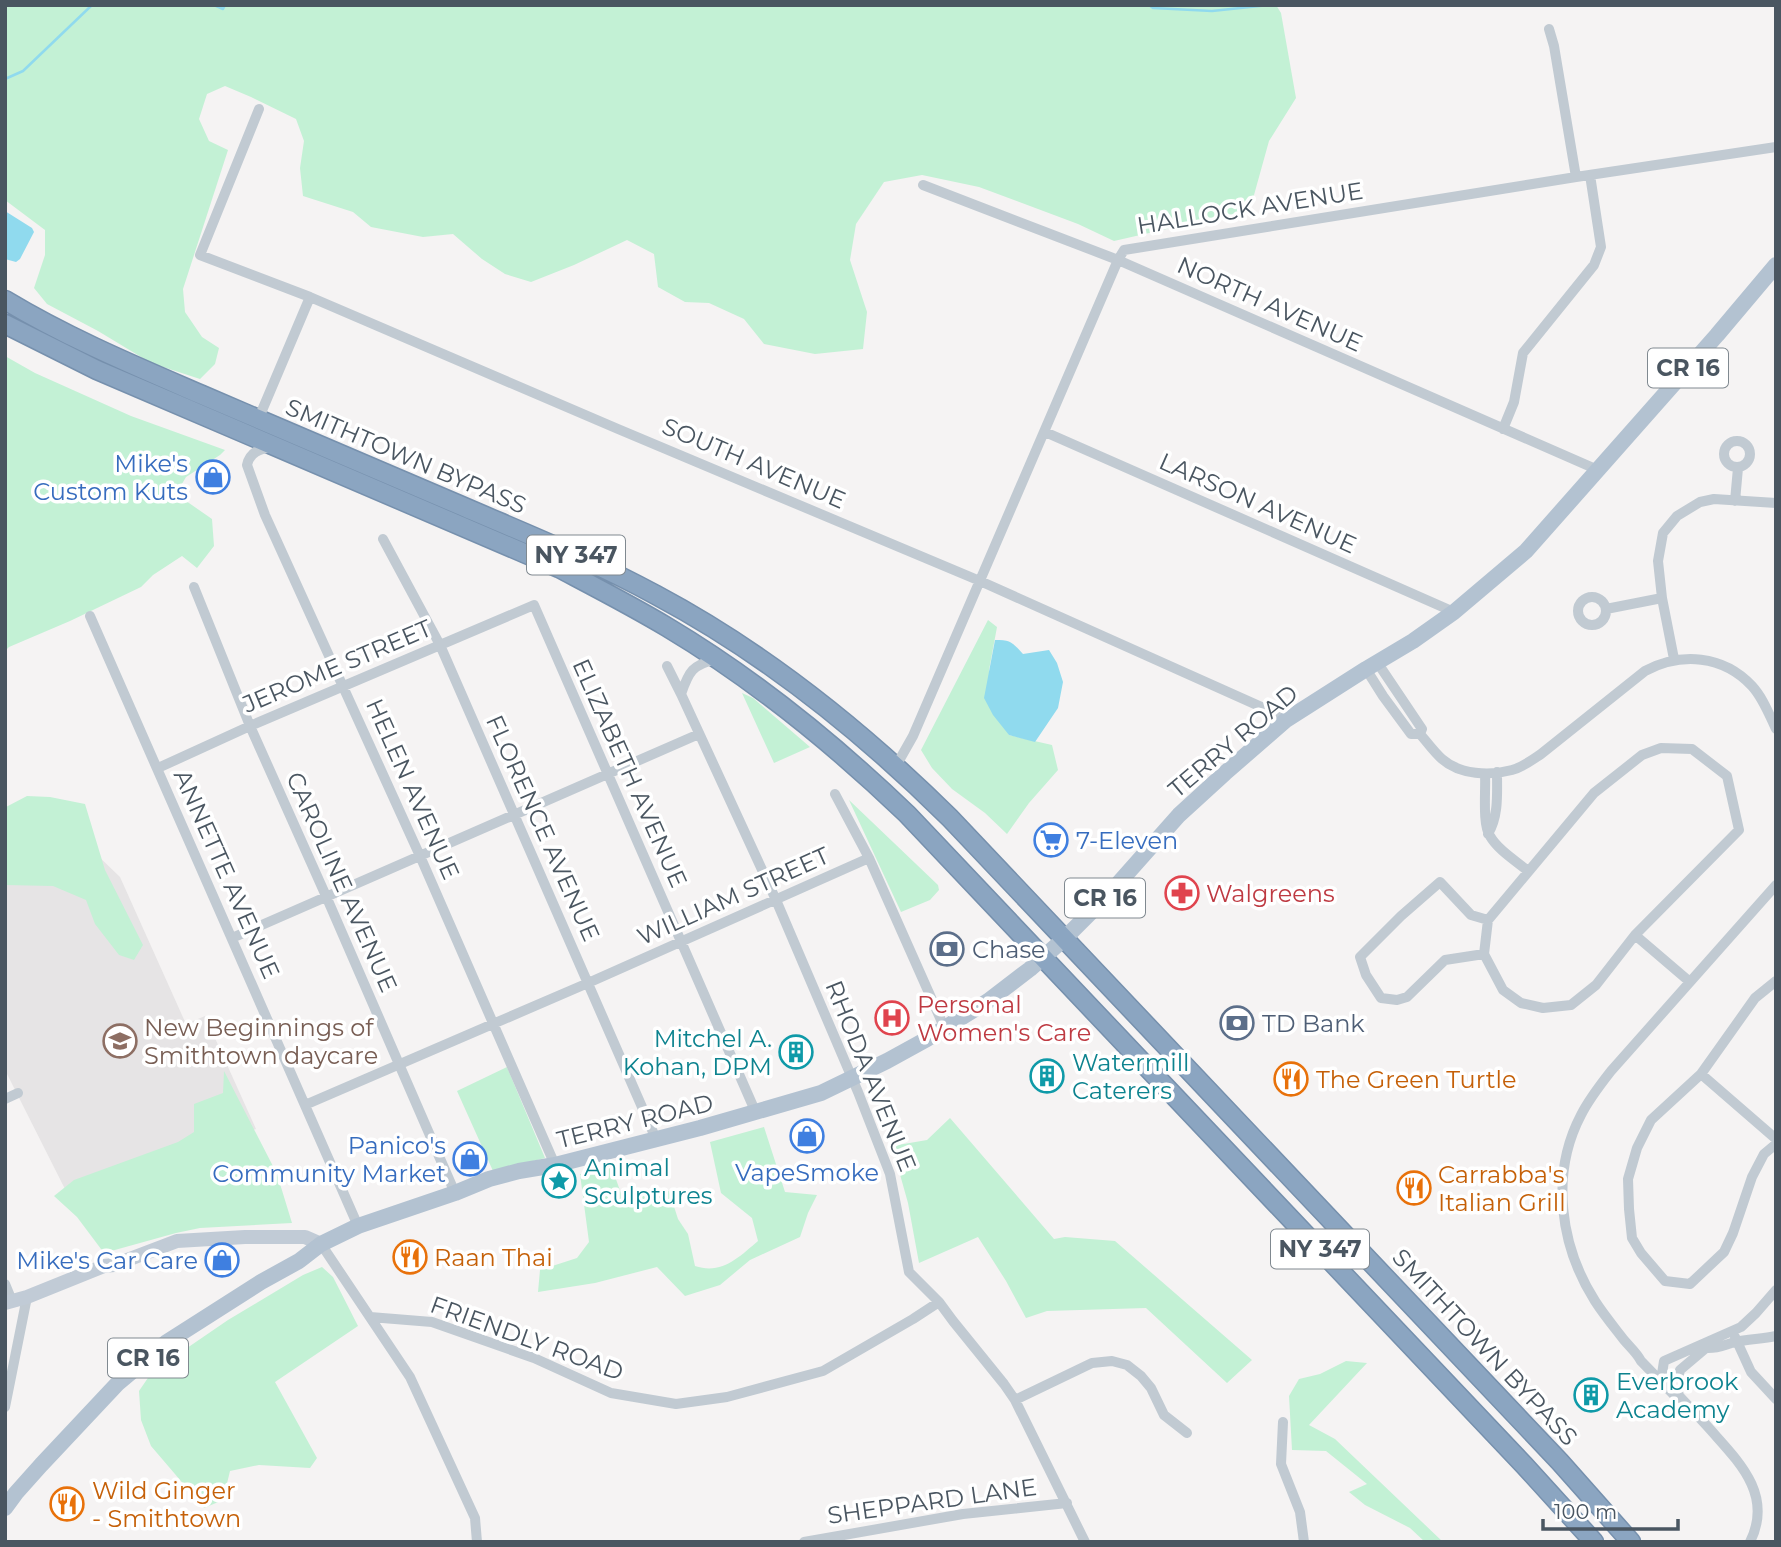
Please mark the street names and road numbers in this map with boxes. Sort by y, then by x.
street label: HALLOCK AVENUE [1135,176,1365,240]
street label: NORTH AVENUE [1173,250,1367,358]
road number: CR 16 [1648,348,1728,388]
street label: SMITHTOWN BYPASS [281,392,531,520]
street label: SOUTH AVENUE [658,411,850,515]
street label: LARSON AVENUE [1155,446,1361,560]
road number: NY 347 [527,536,625,575]
street label: JEROME STREET [237,613,436,719]
street label: ELIZABETH AVENUE [566,654,694,892]
street label: TERRY ROAD [1162,678,1304,804]
street label: HELEN AVENUE [360,694,466,884]
street label: FLORENCE AVENUE [480,710,606,946]
street label: ANNETTE AVENUE [168,765,286,983]
street label: CAROLINE AVENUE [280,767,404,997]
street label: WILLIAM STREET [633,841,834,951]
road number: CR 16 [1065,878,1145,917]
street label: RHODA AVENUE [819,976,923,1176]
street label: TERRY ROAD [554,1088,716,1154]
road number: NY 347 [1271,1230,1369,1268]
street label: SMITHTOWN BYPASS [1386,1243,1584,1451]
street label: FRIENDLY ROAD [426,1290,628,1386]
road number: CR 16 [108,1338,188,1378]
street label: SHEPPARD LANE [825,1472,1039,1530]

